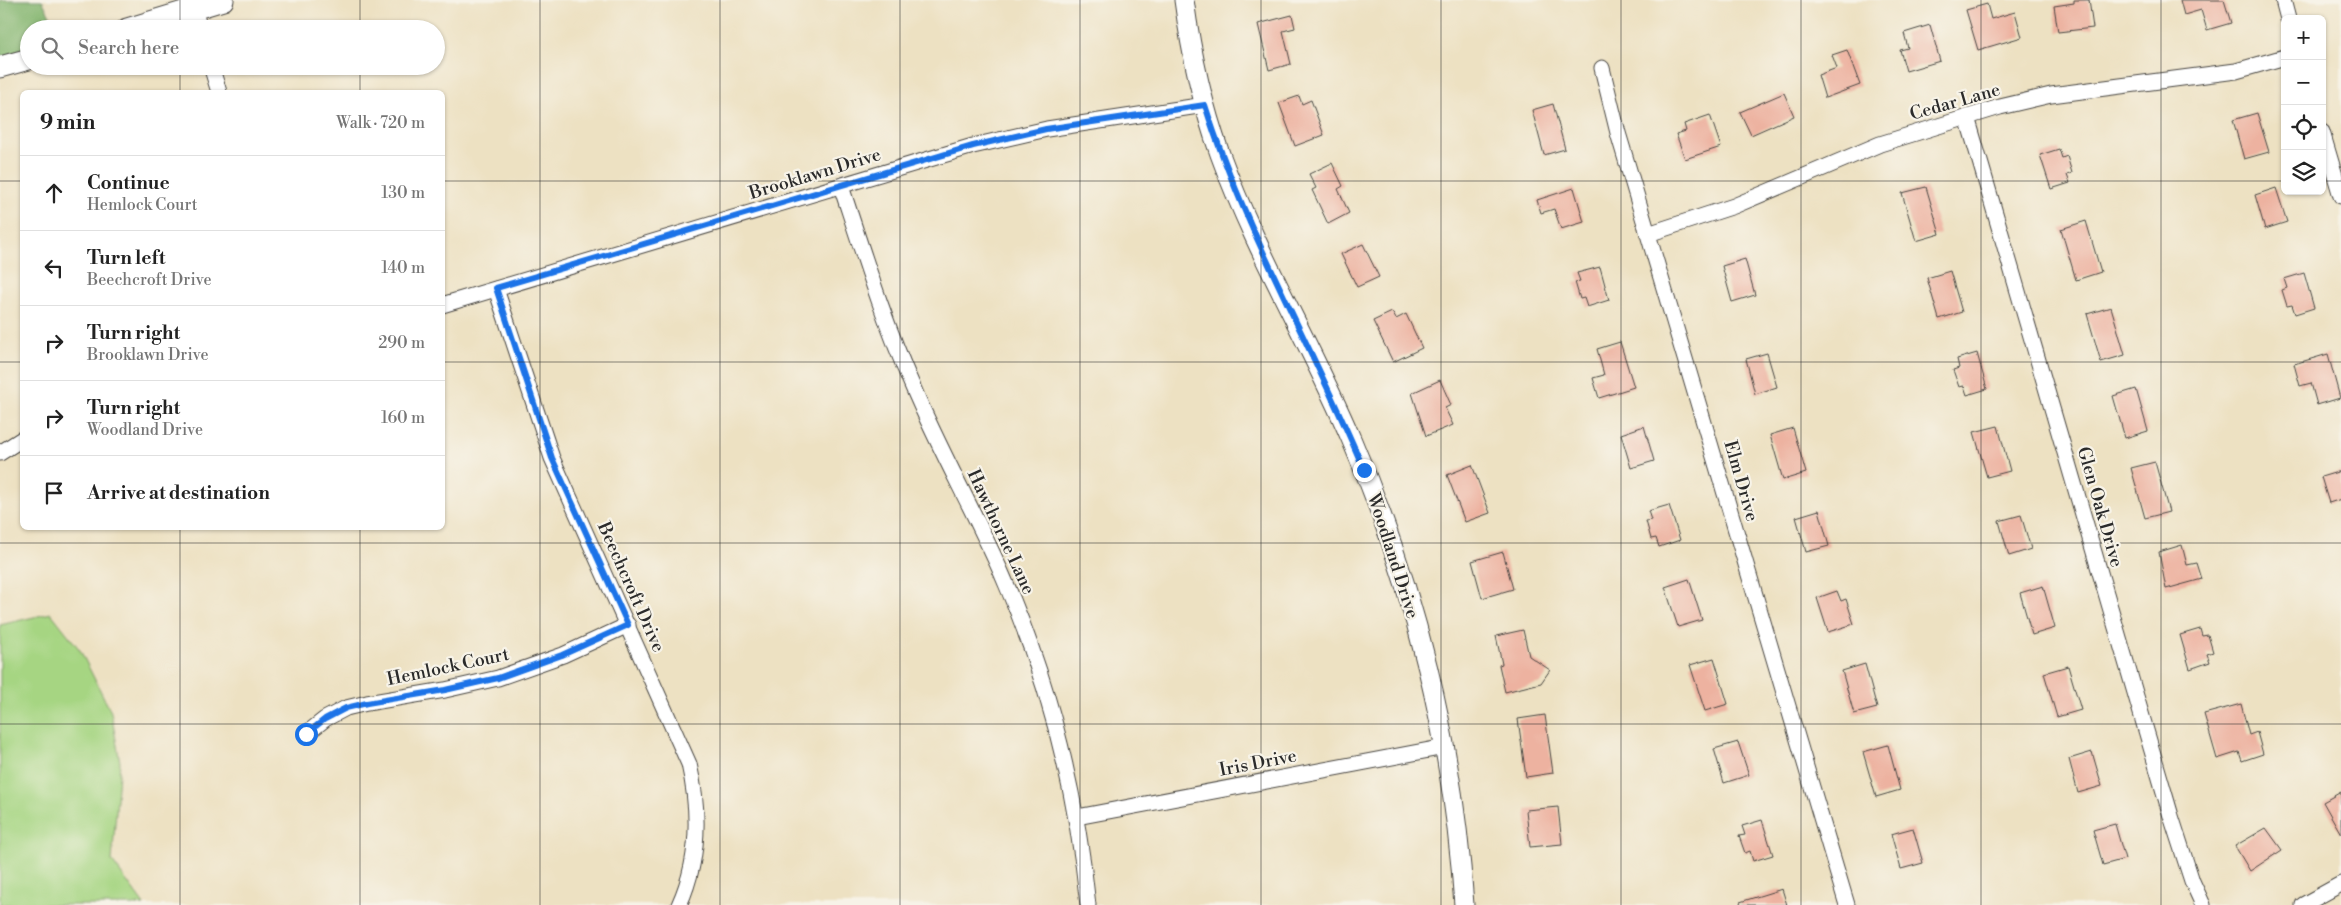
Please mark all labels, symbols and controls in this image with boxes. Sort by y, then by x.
map controls [2281,15,2326,195]
button: + [2281,15,2326,60]
search box [20,20,445,75]
icon: search [38,34,66,62]
text: Search here [78,36,179,60]
button: − [2281,60,2326,105]
street label: Cedar Lane [1907,78,2003,126]
button: locate [2281,105,2326,150]
text: 9 min [40,110,95,136]
text: Walk · 720 m [336,113,425,133]
street label: Brooklawn Drive [745,143,884,205]
button: layers [2281,150,2326,195]
text: Continue [87,171,170,195]
icon: ahead [40,179,68,207]
text: 130 m [381,183,425,203]
text: Hemlock Court [87,195,198,215]
text: Turn left [87,246,166,270]
icon: left [40,254,68,282]
text: 140 m [381,258,425,278]
text: Beechcroft Drive [87,270,212,290]
text: Turn right [87,321,180,345]
icon: right [40,329,68,357]
text: 290 m [378,333,425,353]
text: Brooklawn Drive [87,345,209,365]
text: Turn right [87,396,180,420]
icon: right [40,404,68,432]
text: 160 m [381,408,425,428]
text: Woodland Drive [87,420,203,440]
street label: Elm Drive [1718,438,1764,524]
street label: Glen Oak Drive [2072,444,2128,570]
route end [1353,459,1376,482]
street label: Hawthorne Lane [962,466,1040,598]
icon: arrive [40,479,68,507]
text: Arrive at destination [87,481,270,505]
street label: Woodland Drive [1362,489,1424,622]
street label: Beechcroft Drive [592,517,670,656]
street label: Hemlock Court [385,643,512,691]
route start [295,723,318,746]
street label: Iris Drive [1217,744,1299,782]

